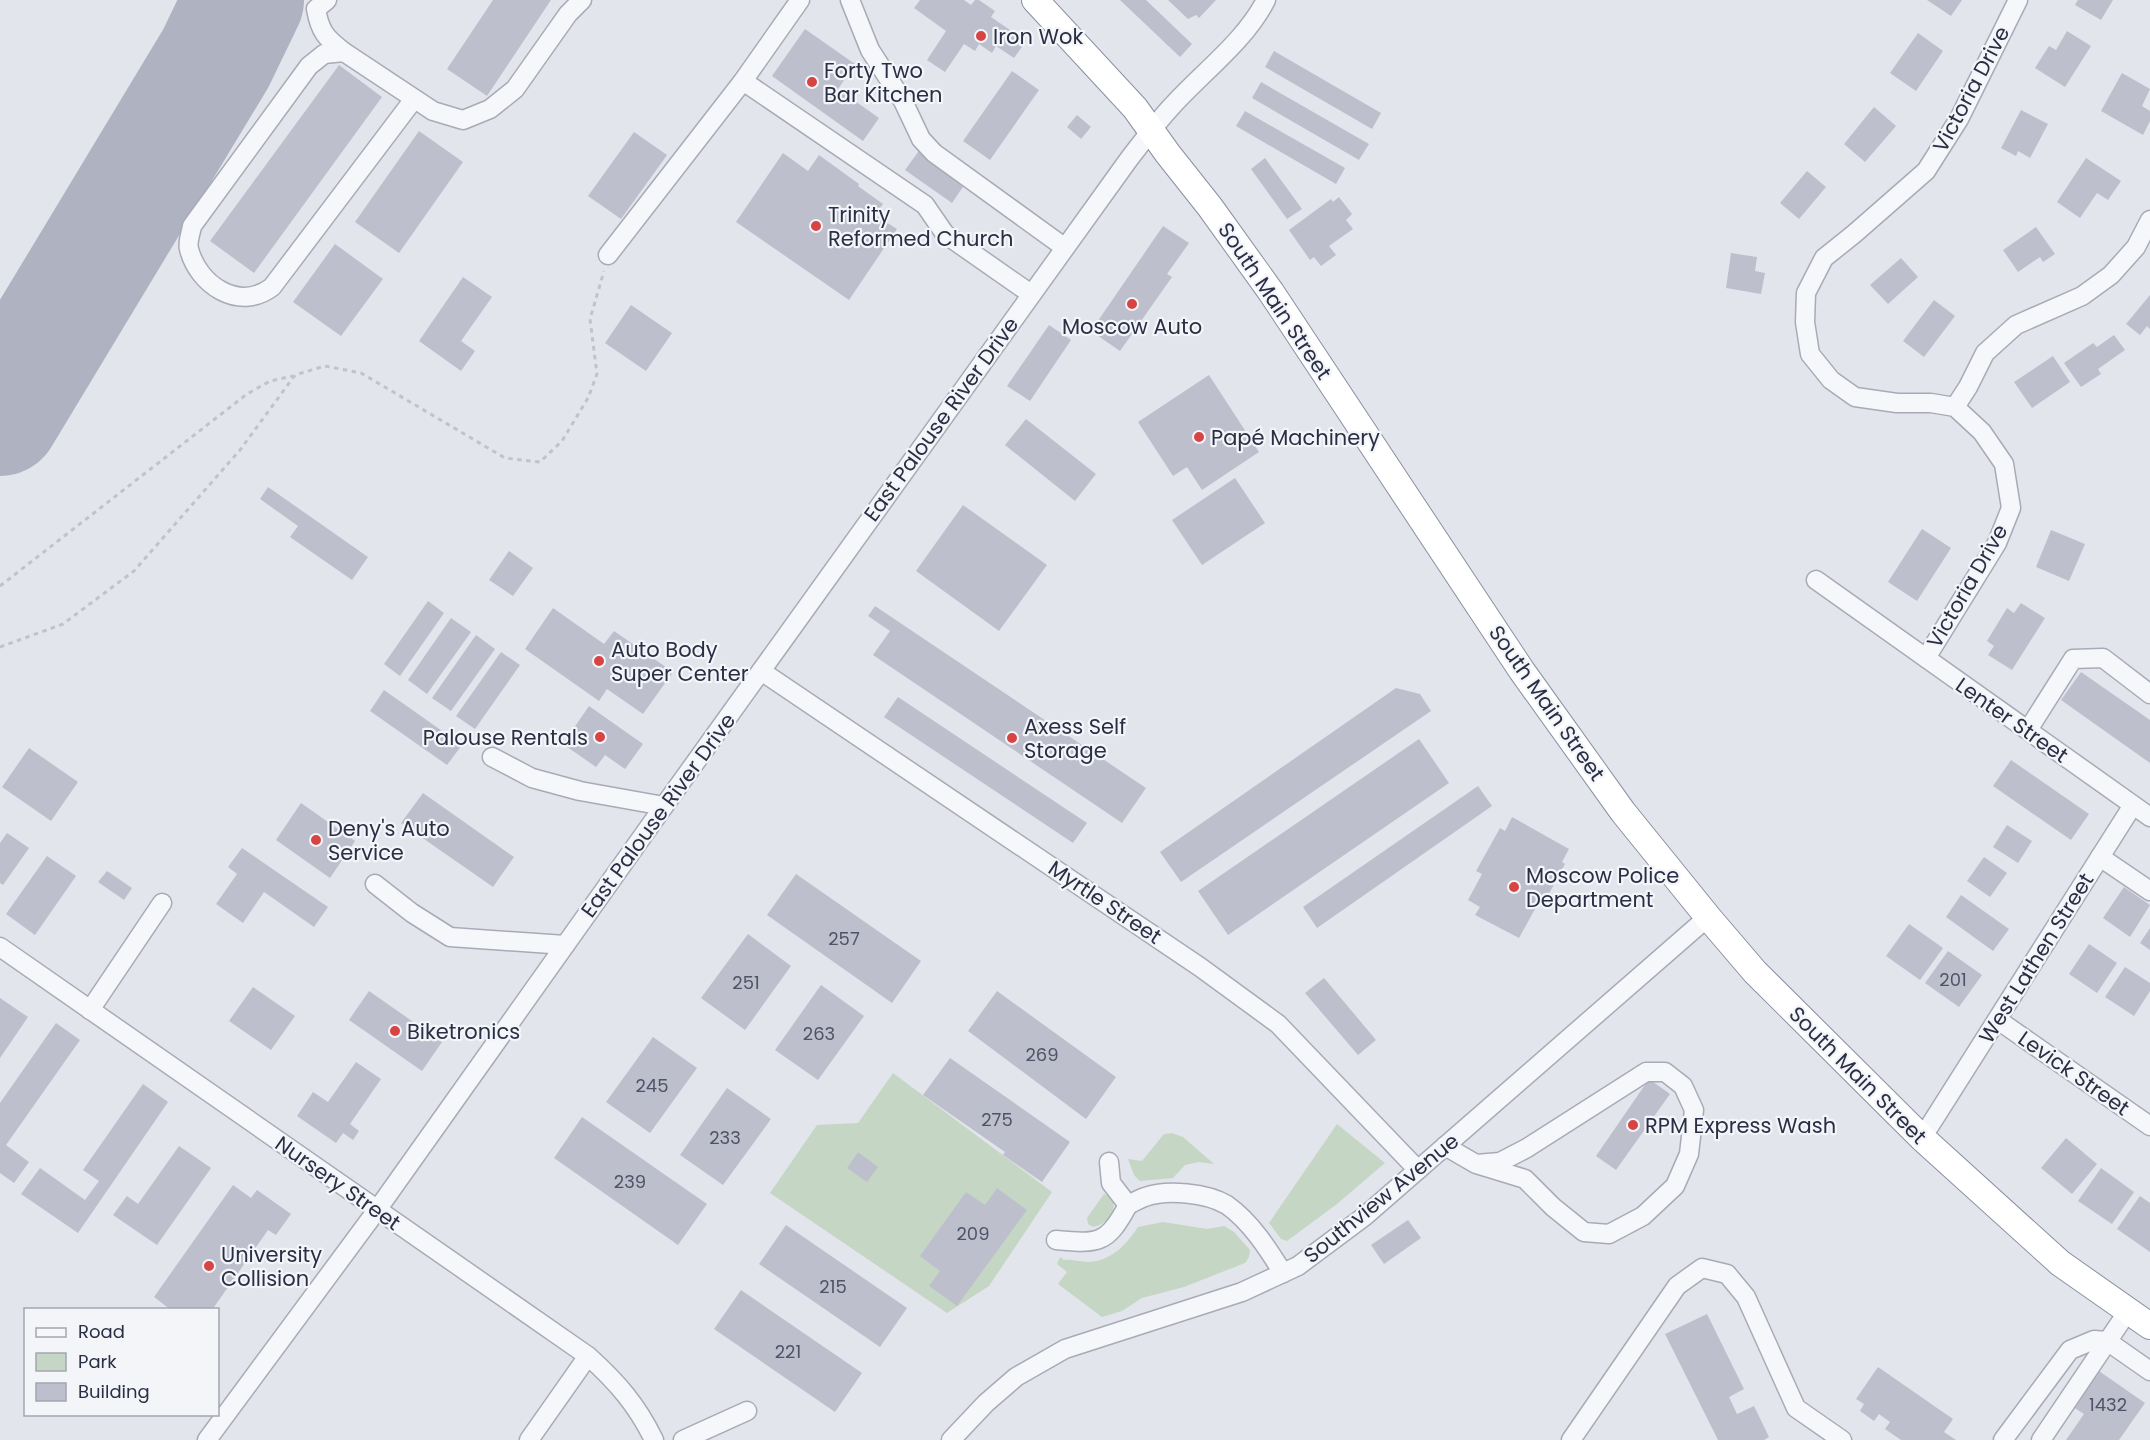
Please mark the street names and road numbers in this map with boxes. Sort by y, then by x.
street label: Victoria Drive [1926,21,2016,157]
street label: South Main Street [1212,217,1338,385]
street label: East Palouse River Drive [857,311,1025,527]
street label: Victoria Drive [1920,519,2014,653]
street label: South Main Street [1482,619,1612,787]
street label: Lenter Street [1950,671,2074,769]
street label: East Palouse River Drive [574,707,742,923]
street label: Myrtle Street [1043,853,1167,951]
street label: West Lathen Street [1972,867,2100,1049]
street label: South Main Street [1783,1000,1933,1150]
street label: Levick Street [2013,1024,2135,1122]
street label: Southview Avenue [1297,1126,1465,1270]
street label: Nursery Street [270,1129,406,1237]

